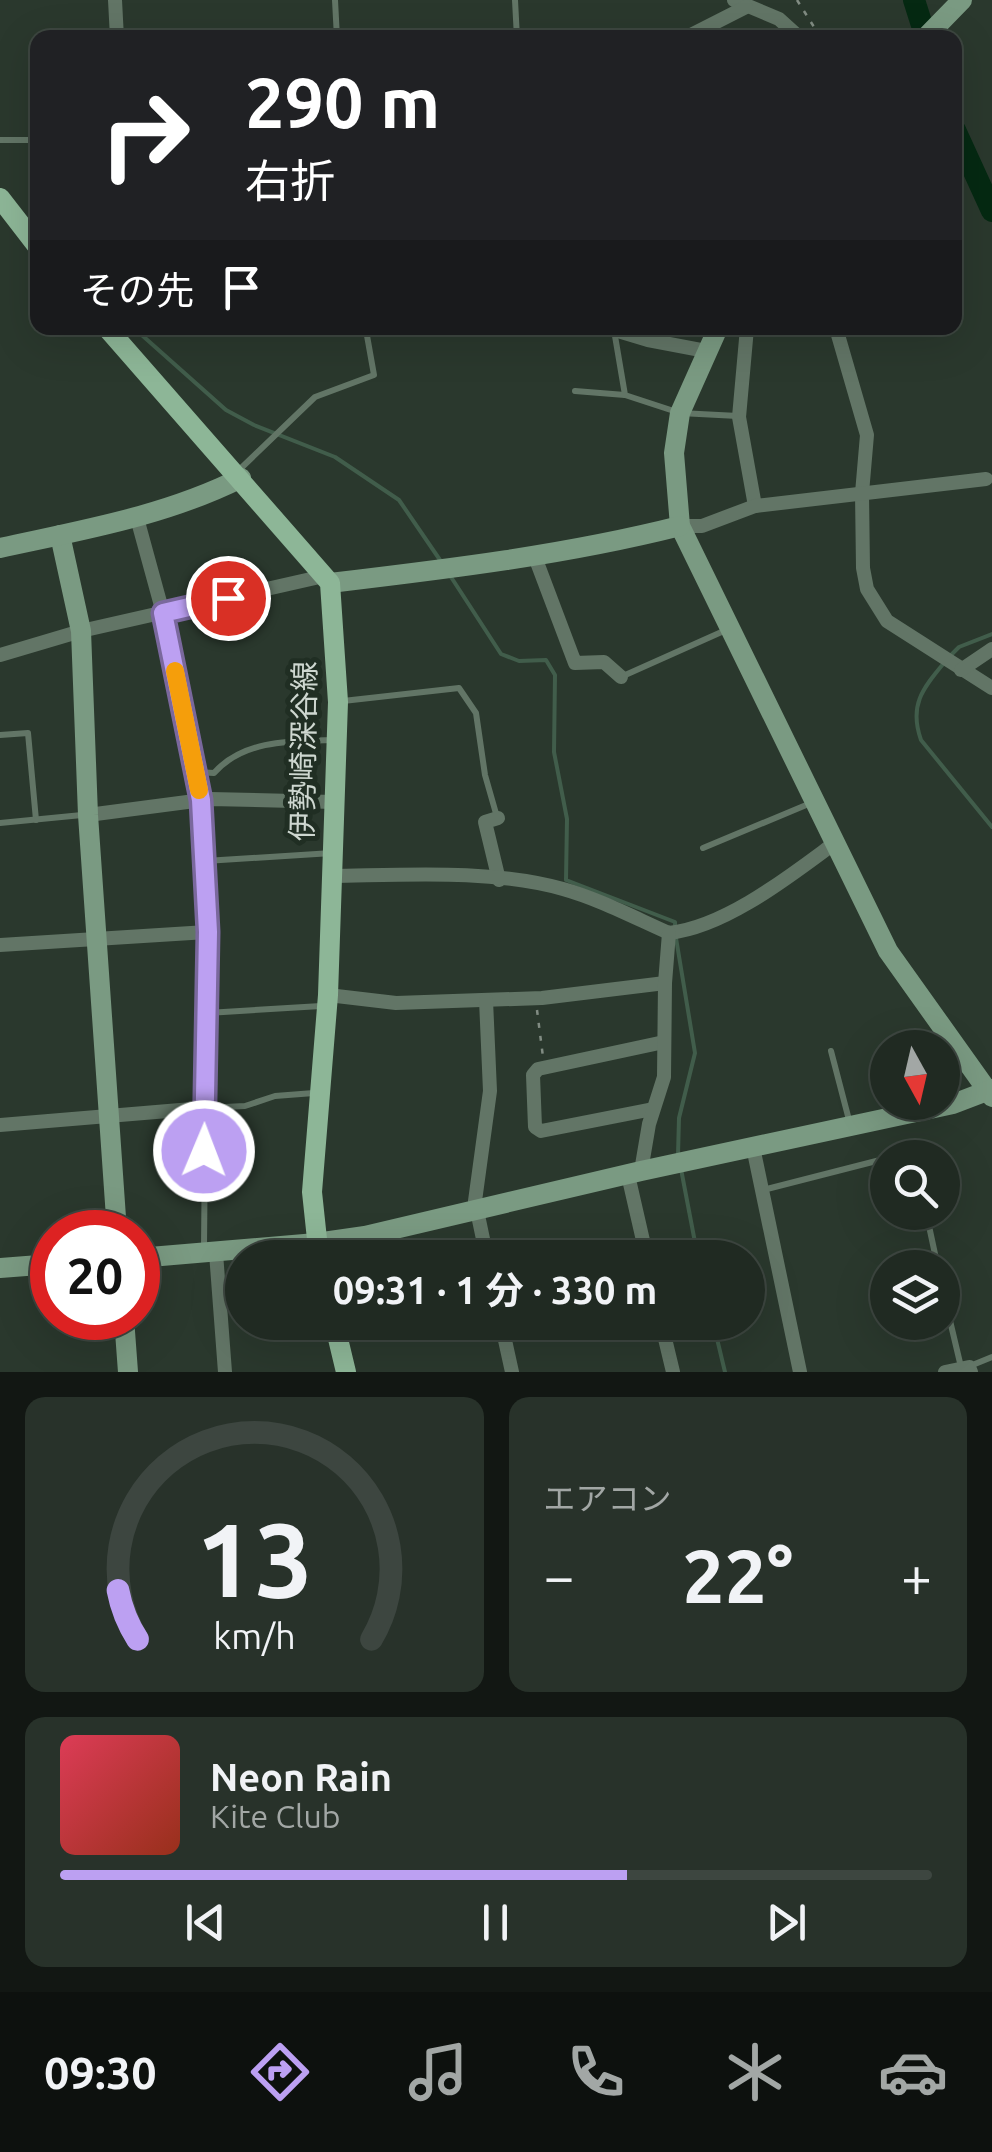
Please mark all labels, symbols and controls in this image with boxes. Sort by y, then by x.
text: 290 m [245,63,440,141]
icon: right [80,70,210,200]
text: 右折 [245,155,335,206]
icon: arrive [214,260,269,315]
text: その先 [80,269,194,311]
pin [186,556,271,641]
icon: arrive [201,571,256,626]
street label: 伊勢崎深谷線 [284,661,322,841]
north arrow [870,1030,960,1120]
map controls [870,1030,960,1340]
position arrow [152,1099,256,1203]
button: search [870,1140,960,1230]
speed limit sign: 20 [30,1210,160,1340]
button: layers [870,1250,960,1340]
text: 09:31 · 1 分 · 330 m [333,1269,657,1311]
text: エアコン [544,1480,672,1516]
text: 13 [196,1500,313,1617]
text: 22° [682,1533,793,1617]
text: − [544,1545,575,1606]
text: + [901,1545,932,1606]
text: km/h [213,1616,296,1656]
text: Neon Rain [210,1756,392,1798]
text: Kite Club [210,1798,340,1834]
icon: previous [178,1895,233,1950]
icon: pause [468,1895,523,1950]
icon: next [759,1895,814,1950]
icon: directions [245,2037,315,2107]
icon: music [403,2037,473,2107]
icon: phone [561,2037,631,2107]
icon: climate [720,2037,790,2107]
icon: car [878,2037,948,2107]
text: 09:30 [44,2047,157,2098]

